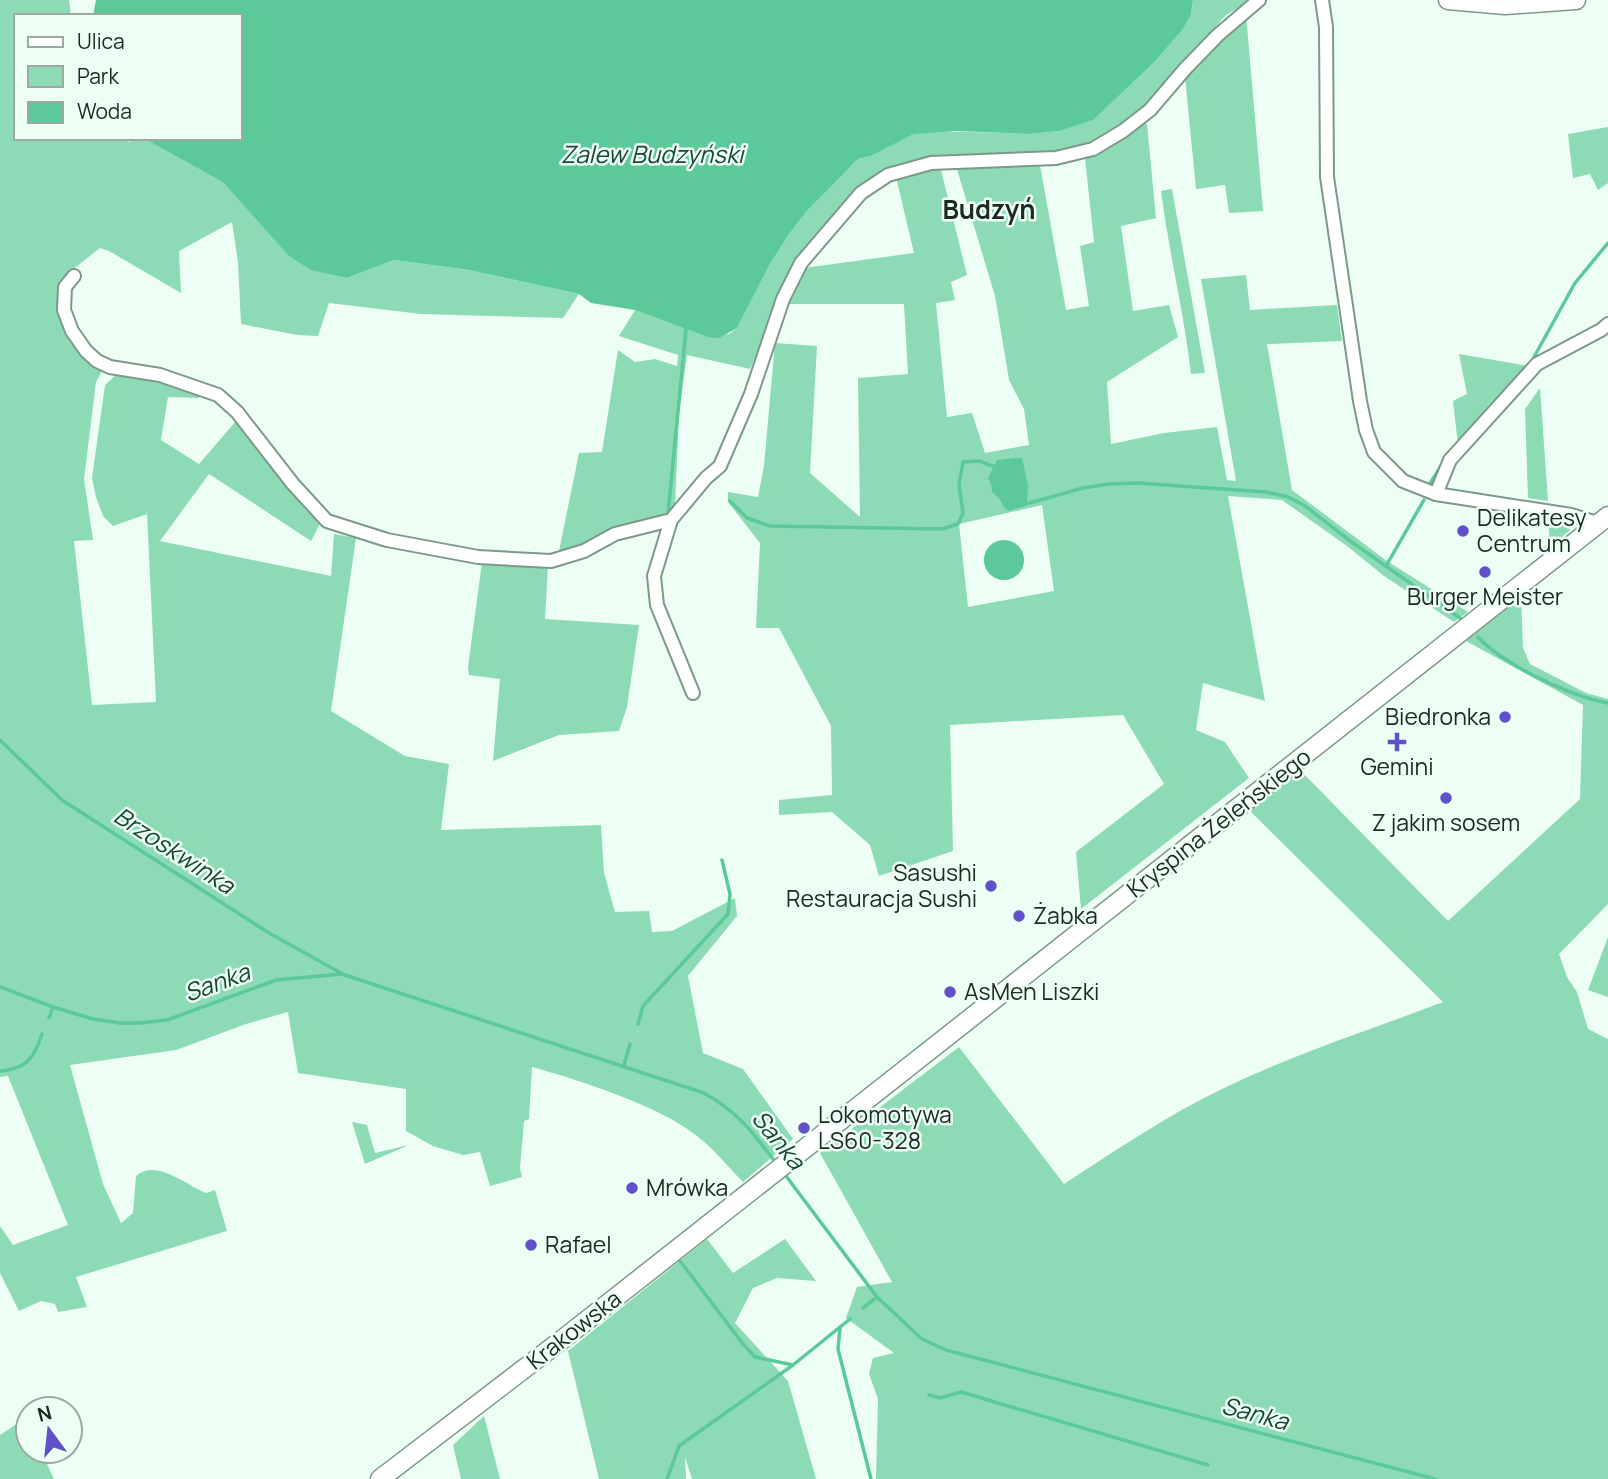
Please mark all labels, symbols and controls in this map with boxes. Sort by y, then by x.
legend [14,14,242,140]
text: Ulica [77,27,125,55]
text: Park [77,62,119,90]
text: Woda [77,97,132,125]
water label: Zalew Budzyński [561,137,747,170]
district label: Budzyń [942,191,1036,227]
place label: Delikatesy Centrum [1477,501,1587,559]
marker: Delikatesy Centrum [1455,523,1471,539]
marker: Burger Meister [1477,564,1493,580]
place label: Burger Meister [1407,580,1563,612]
place label: Biedronka [1385,700,1491,732]
marker: Biedronka [1497,709,1513,725]
marker: Gemini [1389,734,1405,750]
street label: Kryspina Żeleńskiego [1120,740,1317,904]
place label: Gemini [1360,750,1434,782]
marker: Z jakim sosem [1438,790,1454,806]
water label: Brzoskwinka [108,799,243,902]
place label: Z jakim sosem [1372,806,1520,838]
place label: Sasushi Restauracja Sushi [786,856,977,914]
marker: Sasushi Restauracja Sushi [983,878,999,894]
place label: Żabka [1033,899,1098,931]
marker: Żabka [1011,908,1027,924]
water label: Sanka [179,954,255,1009]
place label: AsMen Liszki [964,975,1099,1007]
marker: AsMen Liszki [942,984,958,1000]
place label: Lokomotywa LS60-328 [818,1098,952,1156]
water label: Sanka [745,1102,814,1177]
marker: Lokomotywa LS60-328 [796,1120,812,1136]
place label: Mrówka [646,1171,728,1203]
marker: Mrówka [624,1180,640,1196]
place label: Rafael [545,1228,612,1260]
marker: Rafael [523,1237,539,1253]
street label: Krakowska [519,1282,627,1376]
water label: Sanka [1218,1388,1294,1438]
north arrow [14,1395,84,1465]
text: N [35,1399,55,1428]

